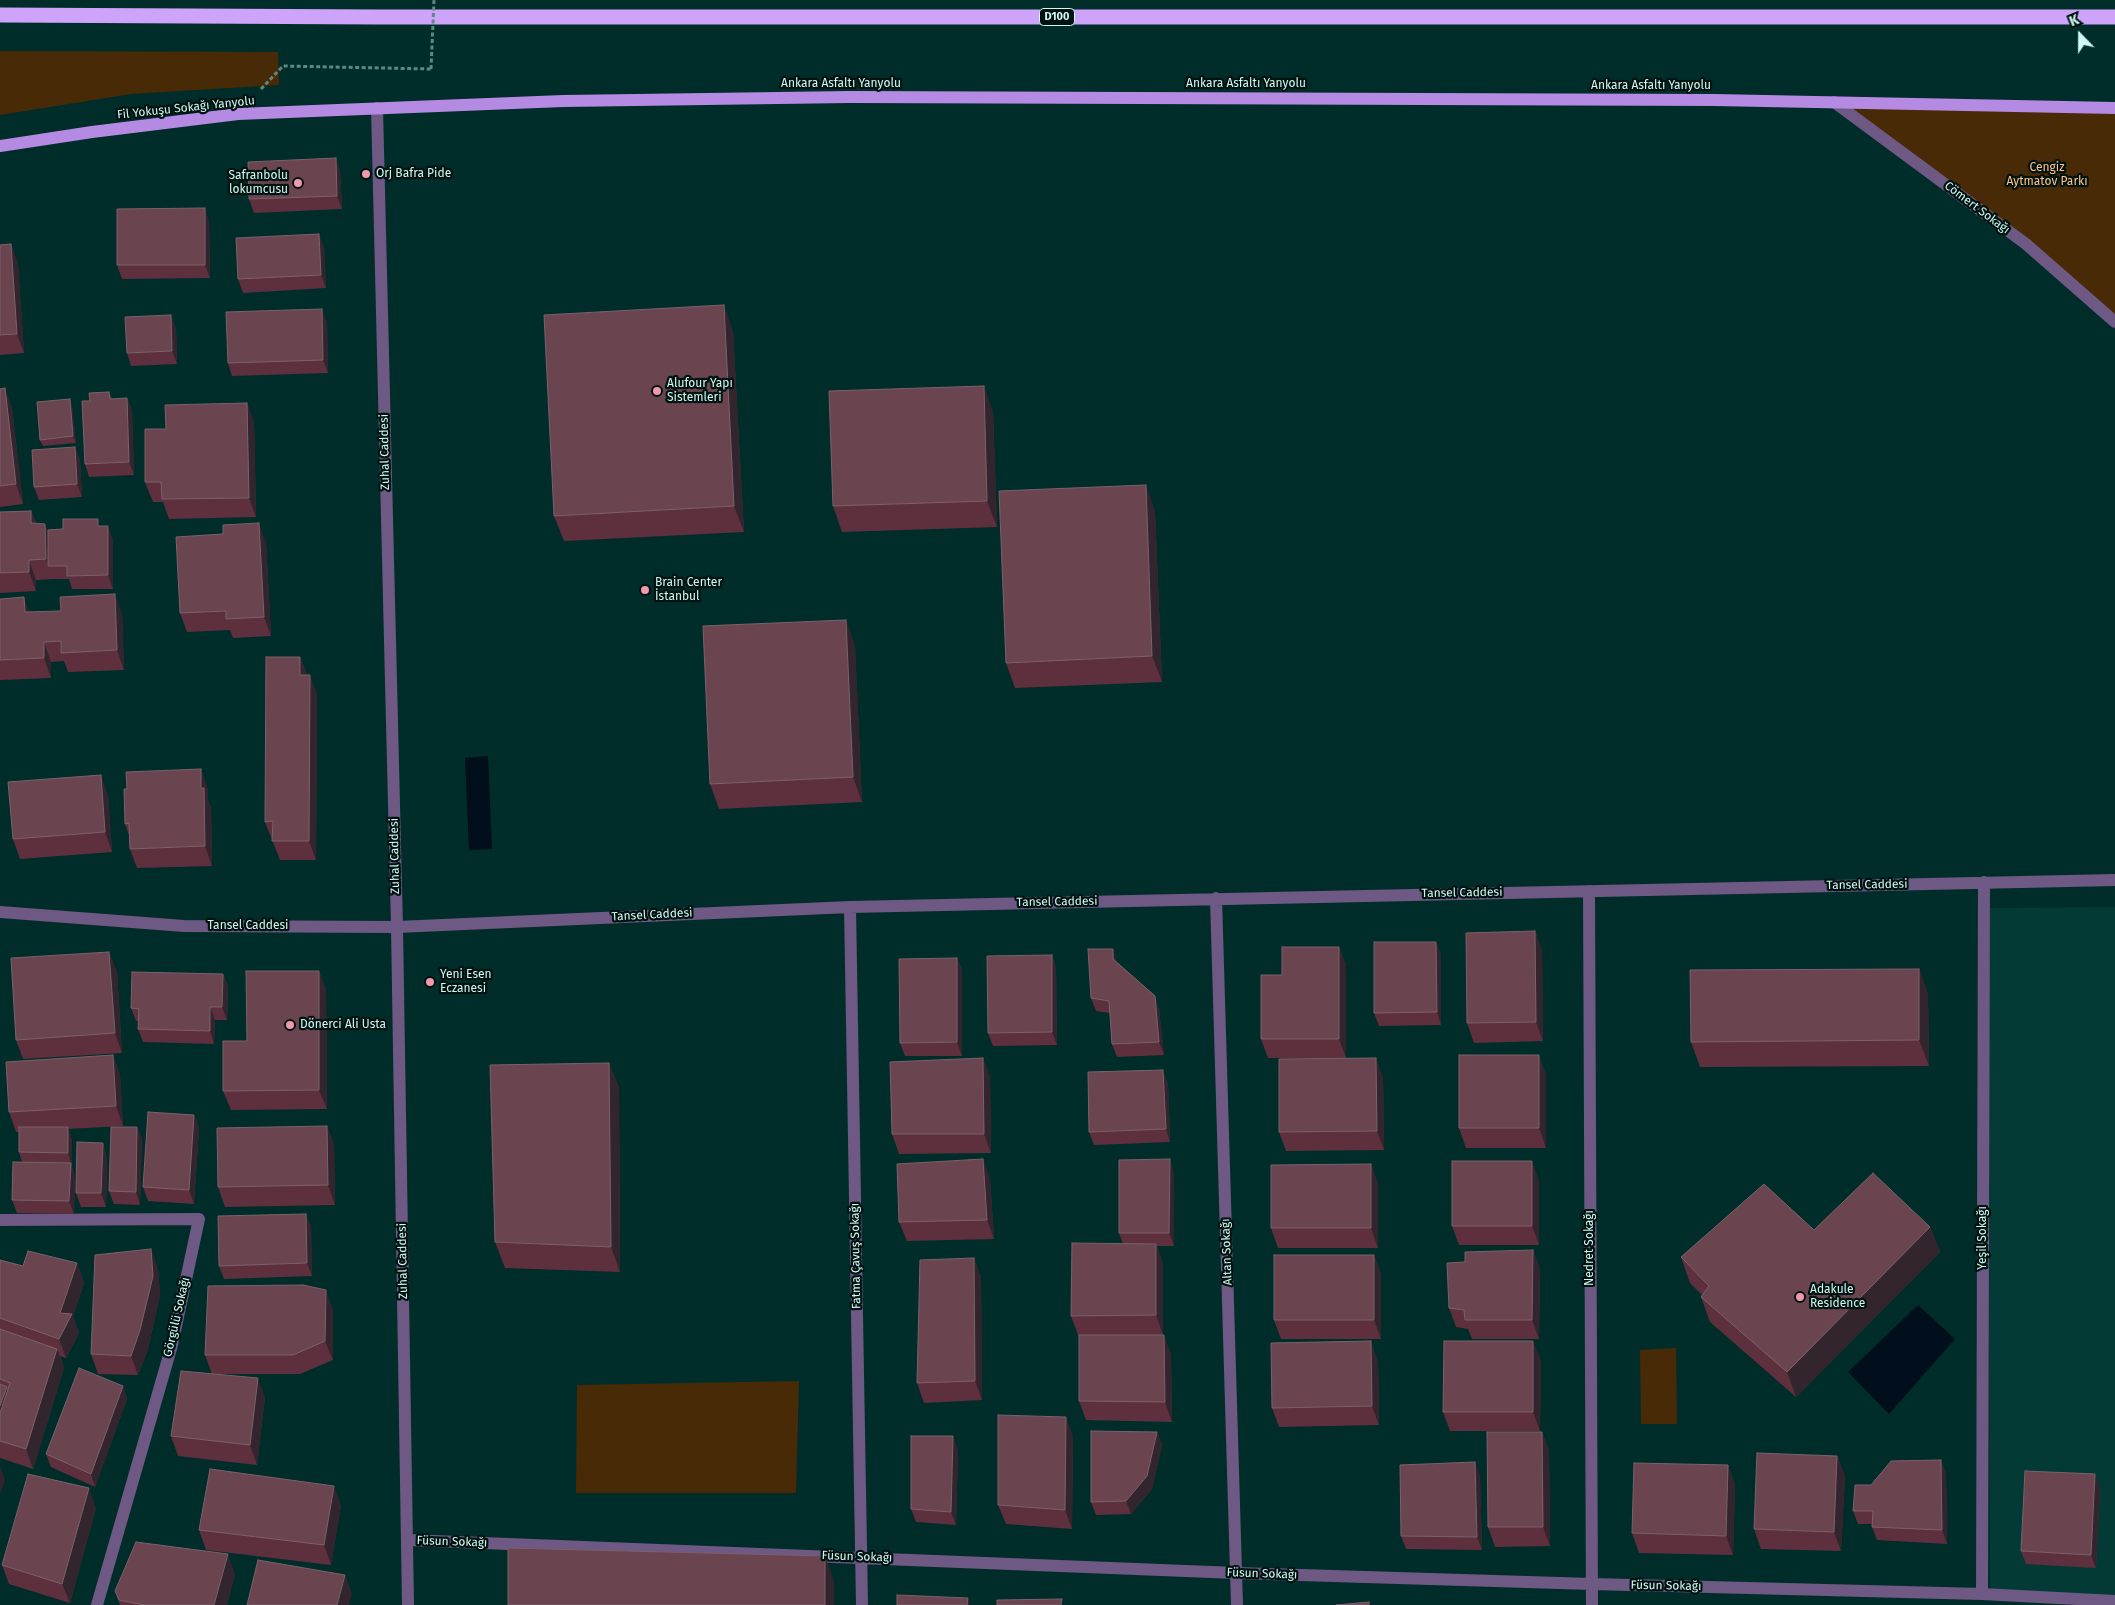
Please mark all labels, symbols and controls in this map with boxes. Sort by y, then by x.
road number: D100 [1040,8,1074,26]
north arrow [2055,10,2105,60]
text: K [2067,11,2081,30]
street label: Ankara Asfaltı Yanyolu [781,77,901,91]
street label: Ankara Asfaltı Yanyolu [1186,77,1306,91]
street label: Ankara Asfaltı Yanyolu [1591,79,1711,93]
street label: Fil Yokuşu Sokağı Yanyolu [116,94,256,122]
park label: Cengiz Aytmatov Parkı [2006,161,2088,189]
place label: Orj Bafra Pide [376,167,451,181]
marker: Orj Bafra Pide [360,168,372,180]
place label: Safranbolu lokumcusu [229,169,288,197]
marker: Safranbolu lokumcusu [292,177,304,189]
street label: Cömert Sokağı [1942,179,2012,237]
place label: Alufour Yapı Sistemleri [667,377,733,405]
marker: Alufour Yapı Sistemleri [651,385,663,397]
street label: Zuhal Caddesi [377,414,393,490]
place label: Brain Center İstanbul [655,576,722,604]
marker: Brain Center İstanbul [639,584,651,596]
street label: Zuhal Caddesi [387,818,403,894]
street label: Tansel Caddesi [1826,877,1908,893]
street label: Tansel Caddesi [1421,885,1503,901]
street label: Tansel Caddesi [1016,894,1098,910]
street label: Tansel Caddesi [611,906,693,924]
street label: Tansel Caddesi [207,919,289,933]
place label: Yeni Esen Eczanesi [440,968,492,996]
marker: Yeni Esen Eczanesi [424,976,436,988]
place label: Dönerci Ali Usta [300,1018,386,1032]
marker: Dönerci Ali Usta [284,1019,296,1031]
street label: Fatma Çavuş Sokağı [848,1203,864,1309]
street label: Yeşil Sokağı [1976,1206,1990,1270]
street label: Nedret Sokağı [1583,1210,1597,1286]
street label: Altan Sokağı [1219,1218,1235,1286]
street label: Zuhal Caddesi [395,1223,411,1299]
street label: Görgülü Sokağı [161,1276,193,1358]
place label: Adakule Residence [1810,1283,1865,1311]
marker: Adakule Residence [1794,1291,1806,1303]
street label: Füsun Sokağı [416,1534,488,1550]
street label: Füsun Sokağı [821,1549,893,1565]
street label: Füsun Sokağı [1226,1566,1298,1582]
street label: Füsun Sokağı [1630,1578,1702,1594]

